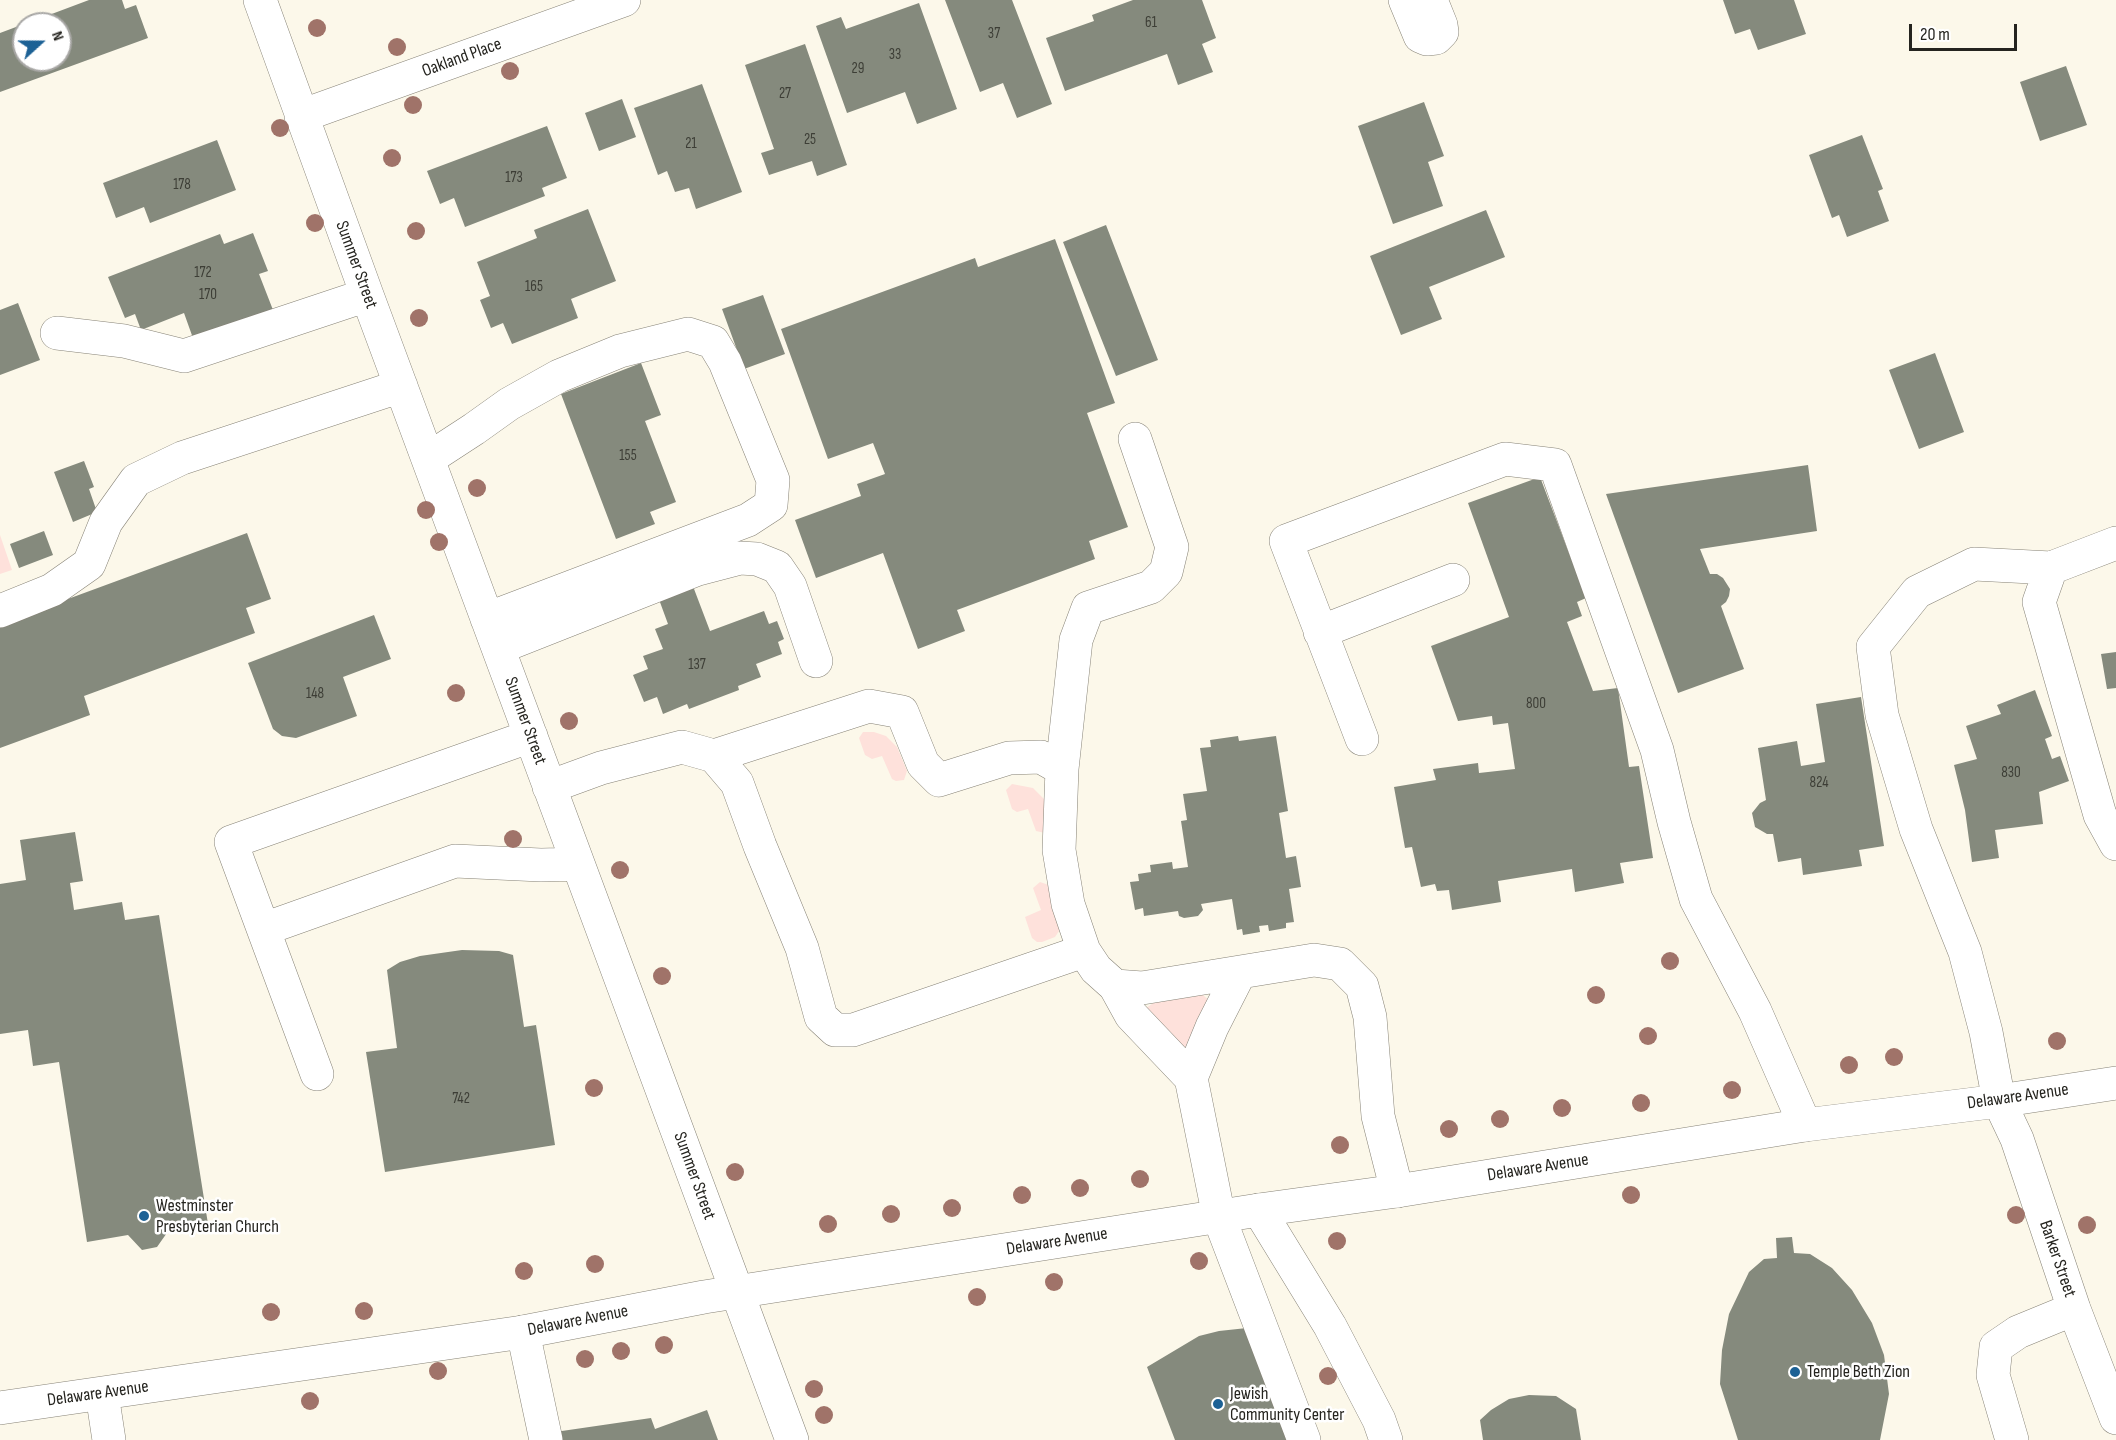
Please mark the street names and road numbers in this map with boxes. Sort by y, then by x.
street label: Oakland Place [419,34,505,82]
street label: Summer Street [330,218,382,312]
street label: Summer Street [499,674,551,768]
street label: Delaware Avenue [1966,1079,2070,1115]
street label: Summer Street [668,1129,720,1223]
street label: Delaware Avenue [1486,1149,1590,1187]
street label: Barker Street [2034,1218,2080,1300]
street label: Delaware Avenue [1005,1223,1109,1261]
street label: Delaware Avenue [526,1301,630,1341]
street label: Delaware Avenue [46,1376,150,1412]

